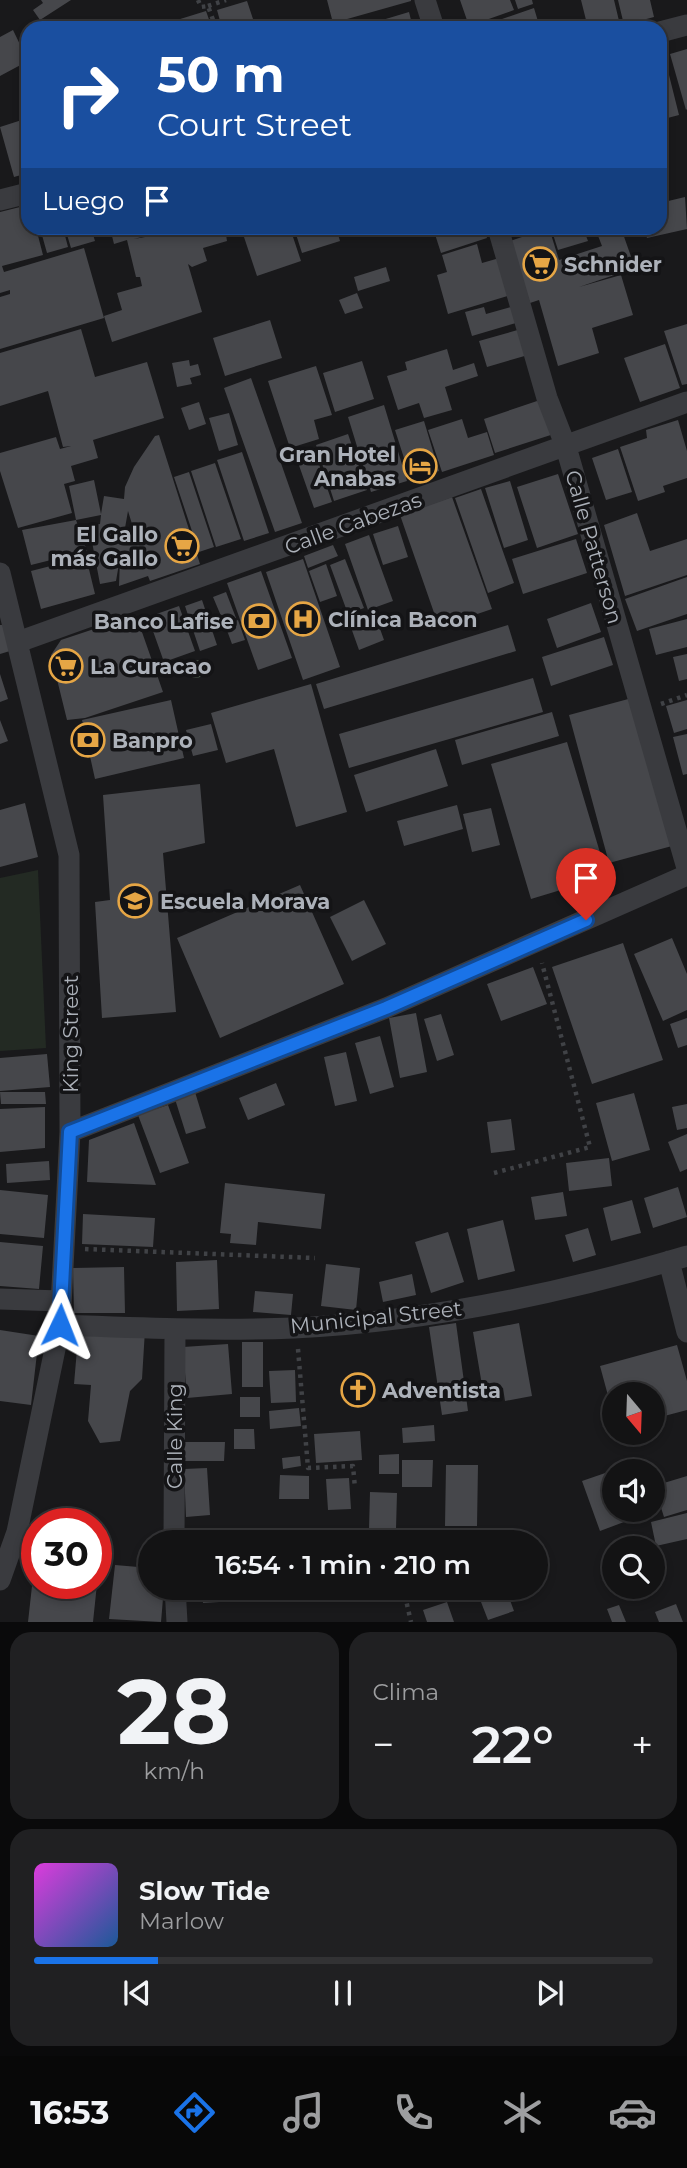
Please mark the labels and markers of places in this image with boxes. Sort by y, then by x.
supermarket icon: Schnider [521,245,559,283]
place label: Schnider [564,252,662,277]
place label: Gran Hotel Anabas [279,442,396,491]
hotel icon: Gran Hotel Anabas [401,447,439,485]
place label: El Gallo más Gallo [50,522,158,571]
supermarket icon: El Gallo más Gallo [163,527,201,565]
hospital icon: Clínica Bacon [284,600,322,638]
bank icon: Banco Lafise [240,602,278,640]
place label: Clínica Bacon [328,607,478,632]
place label: Banco Lafise [94,609,234,634]
supermarket icon: La Curacao [47,647,85,685]
place label: La Curacao [90,654,212,679]
bank icon: Banpro [69,721,107,759]
place label: Banpro [112,728,193,753]
pin [556,848,616,920]
school or university icon: Escuela Morava [116,882,154,920]
place label: Escuela Morava [160,889,330,914]
church icon: Adventista [339,1371,377,1409]
place label: Adventista [381,1378,501,1403]

